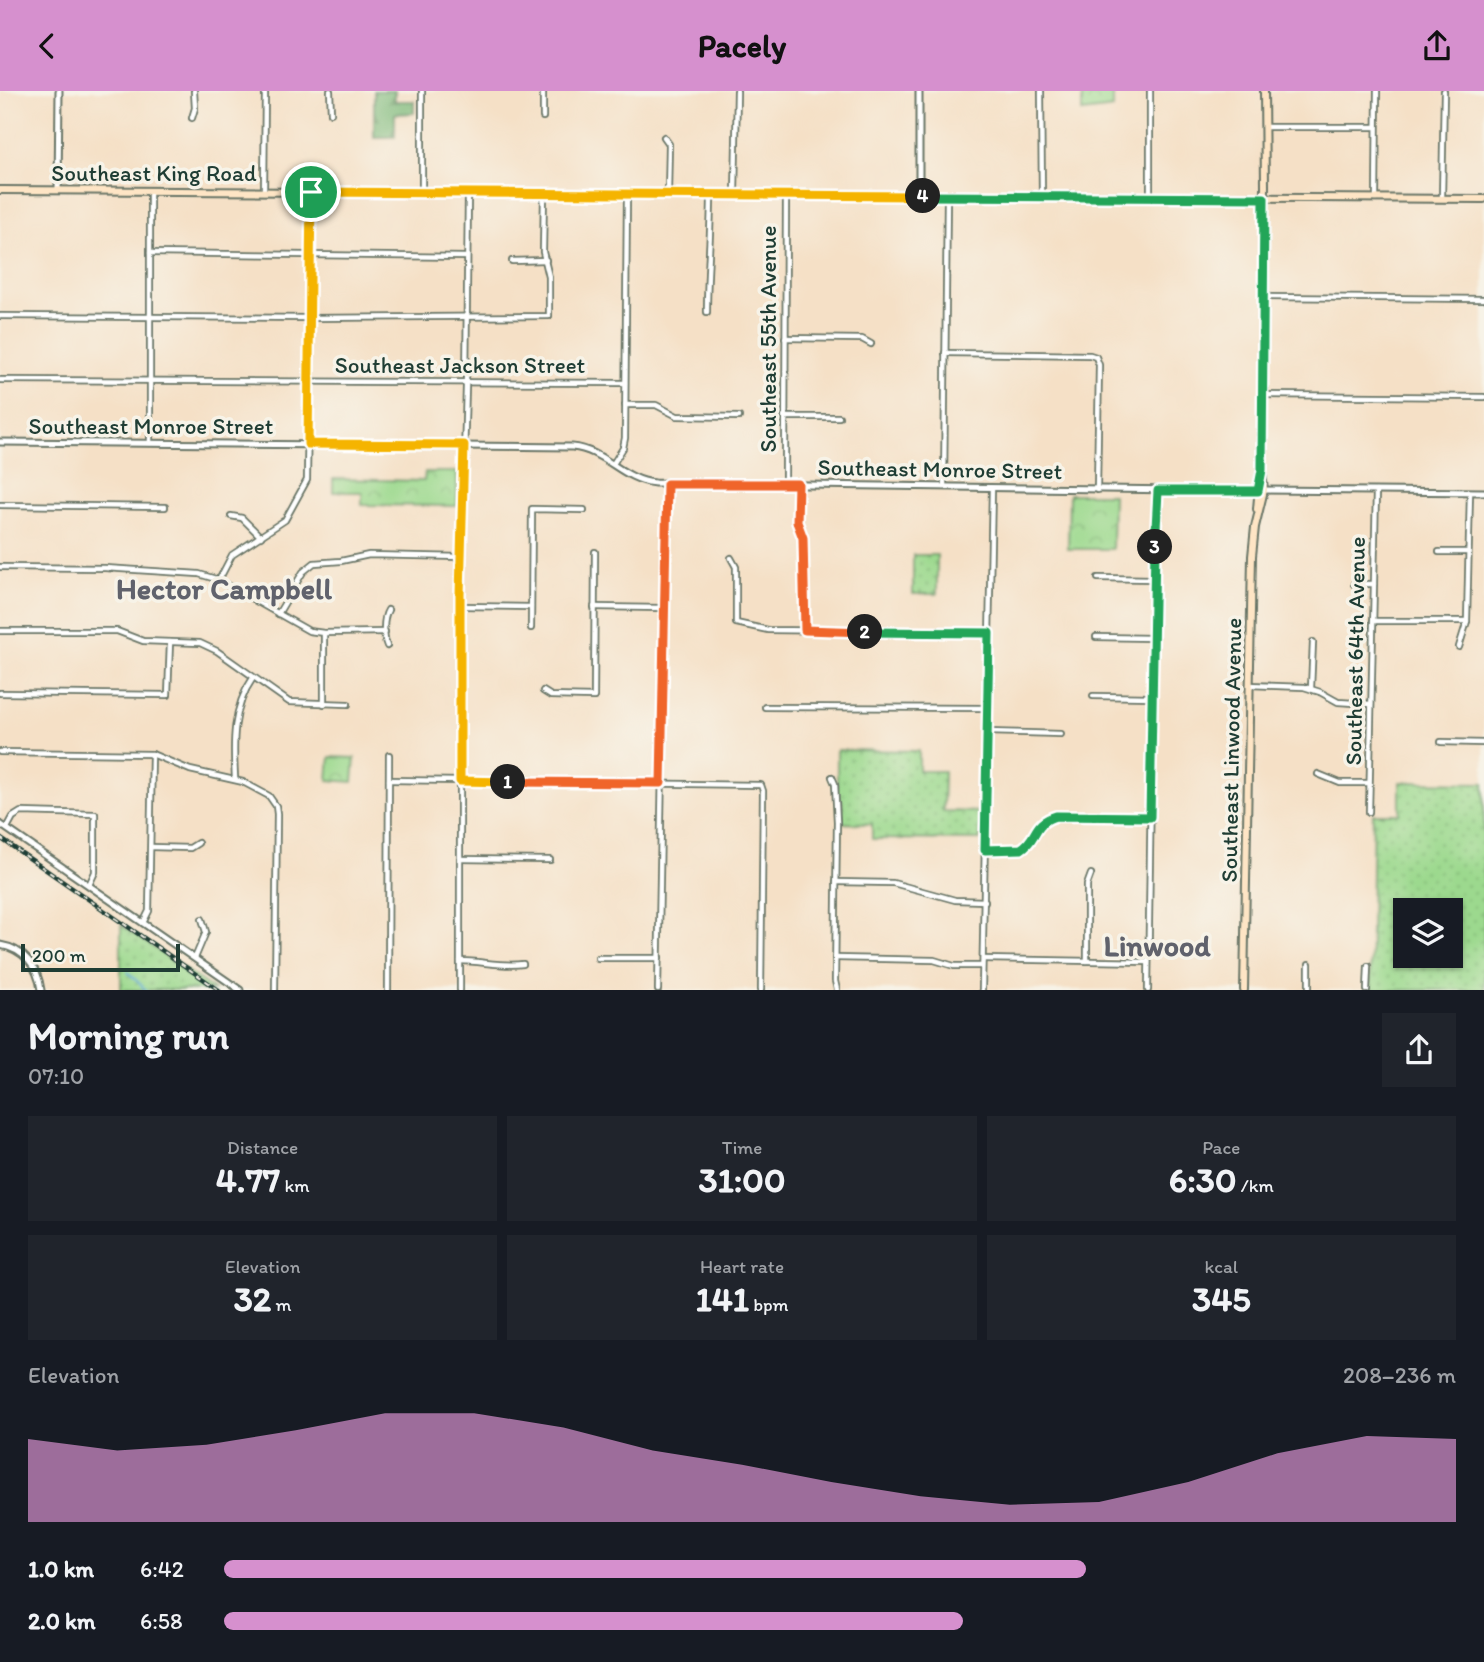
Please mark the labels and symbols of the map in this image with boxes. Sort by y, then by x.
street label: Southeast King Road [51,159,257,187]
pin [281,162,341,222]
pin: 4 [906,179,940,213]
street label: Southeast 55th Avenue [754,226,782,453]
street label: Southeast Jackson Street [335,351,586,379]
street label: Southeast Monroe Street [29,412,274,440]
street label: Southeast Monroe Street [817,453,1063,485]
pin: 3 [1138,529,1172,565]
street label: Southeast 64th Avenue [1339,536,1371,766]
district label: Hector Campbell [116,570,333,607]
pin: 2 [848,615,882,649]
street label: Southeast Linwood Avenue [1215,617,1247,883]
pin: 1 [490,765,526,799]
district label: Linwood [1103,927,1211,964]
scale bar [21,941,180,973]

